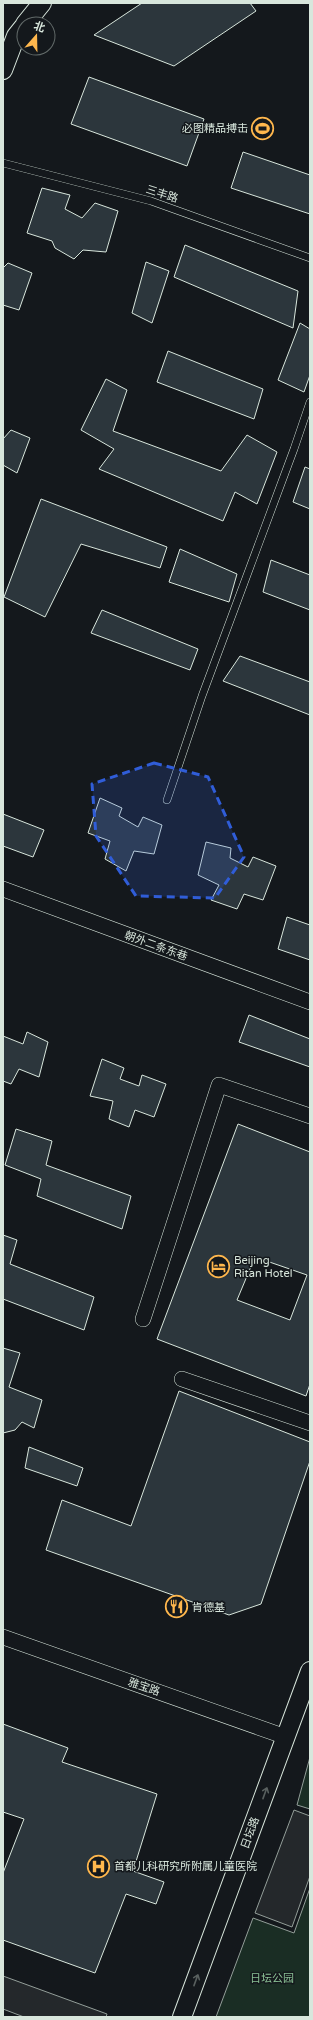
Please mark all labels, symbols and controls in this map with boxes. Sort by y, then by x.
north arrow [16,16,56,56]
text: 北 [32,19,47,35]
sports icon: 必图精品搏击 [250,115,276,141]
place label: 必图精品搏击 [182,122,248,135]
street label: 三丰路 [144,183,180,205]
street label: 朝外二条东巷 [123,929,189,963]
hotel icon: Beijing Ritan Hotel [205,1253,231,1279]
place label: Beijing Ritan Hotel [234,1254,292,1280]
restaurant icon: 肯德基 [163,1594,189,1620]
place label: 肯德基 [192,1601,225,1614]
street label: 雅宝路 [126,1675,162,1699]
one-way arrow [262,1787,270,1799]
street label: 日坛路 [238,1815,262,1851]
hospital icon: 首都儿科研究所附属儿童医院 [86,1853,112,1879]
place label: 首都儿科研究所附属儿童医院 [114,1860,257,1873]
park label: 日坛公园 [250,1972,294,1985]
one-way arrow [192,1975,200,1987]

